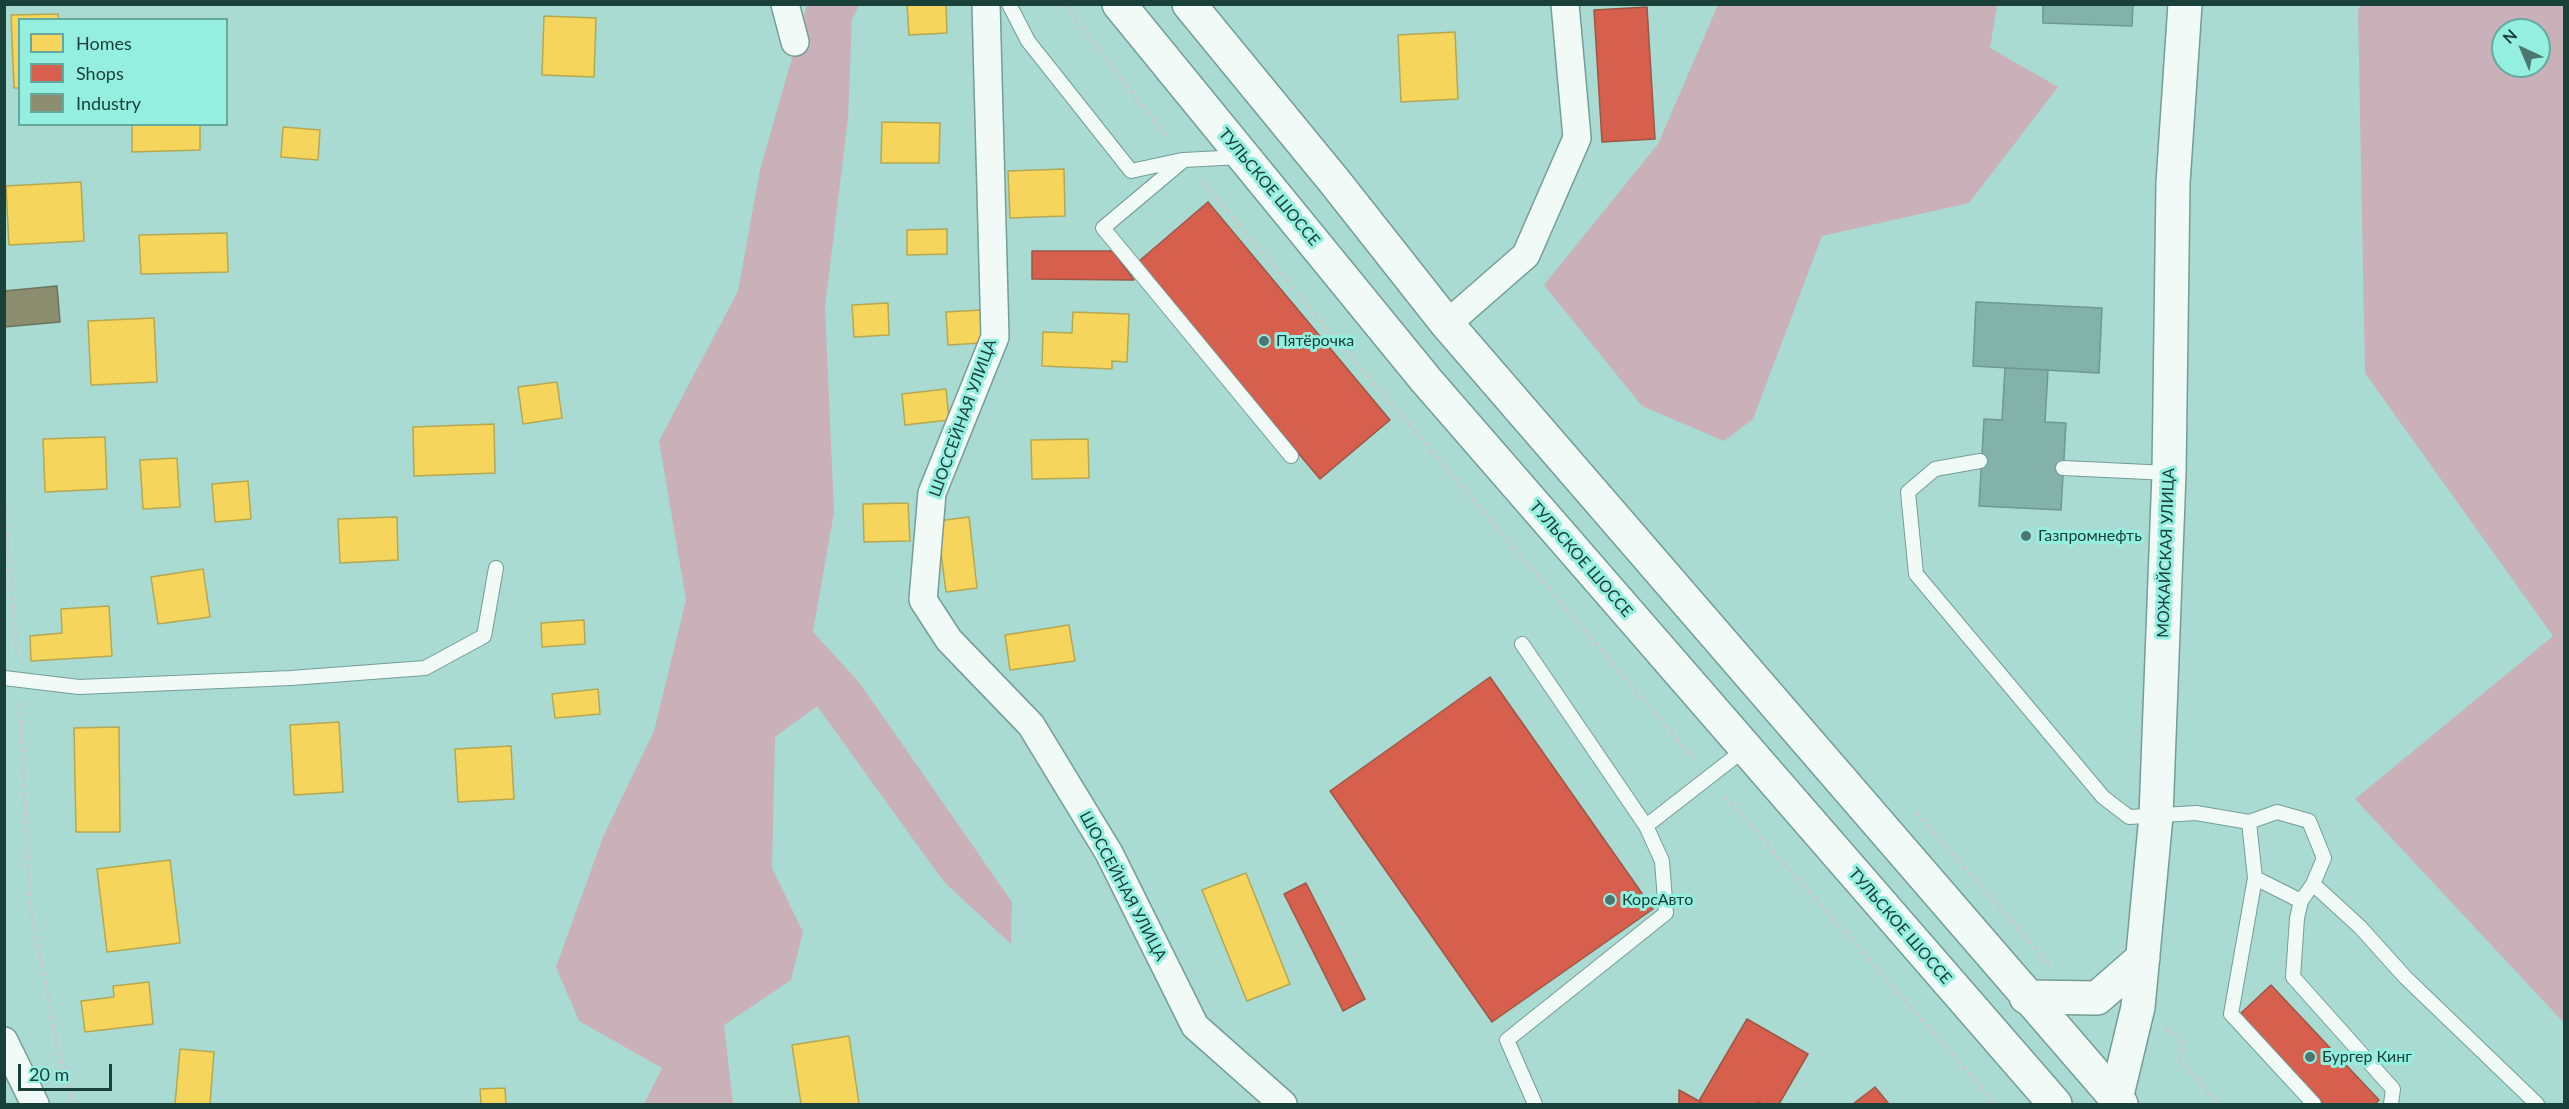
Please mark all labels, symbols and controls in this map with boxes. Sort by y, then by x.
legend [18,18,228,126]
north arrow [2491,18,2551,78]
text: N [2498,25,2521,47]
text: Homes [76,32,132,54]
text: Shops [76,62,124,84]
text: Industry [76,92,141,114]
street label: ТУЛЬСКОЕ ШОССЕ [1214,124,1324,250]
place label: Пятёрочка [1276,331,1354,351]
marker: Пятёрочка [1257,334,1271,348]
street label: ШОССЕЙНАЯ УЛИЦА [925,336,1001,500]
street label: МОЖАЙСКАЯ УЛИЦА [2153,468,2179,638]
street label: ТУЛЬСКОЕ ШОССЕ [1525,497,1637,621]
place label: Газпромнефть [2038,526,2142,546]
marker: Газпромнефть [2019,529,2033,543]
street label: ШОССЕЙНАЯ УЛИЦА [1075,808,1171,964]
street label: ТУЛЬСКОЕ ШОССЕ [1844,864,1956,988]
place label: КорсАвто [1622,890,1693,910]
marker: КорсАвто [1603,893,1617,907]
place label: Бургер Кинг [2322,1047,2412,1067]
marker: Бургер Кинг [2303,1050,2317,1064]
scale bar [21,1052,116,1090]
text: 20 m [29,1063,69,1085]

